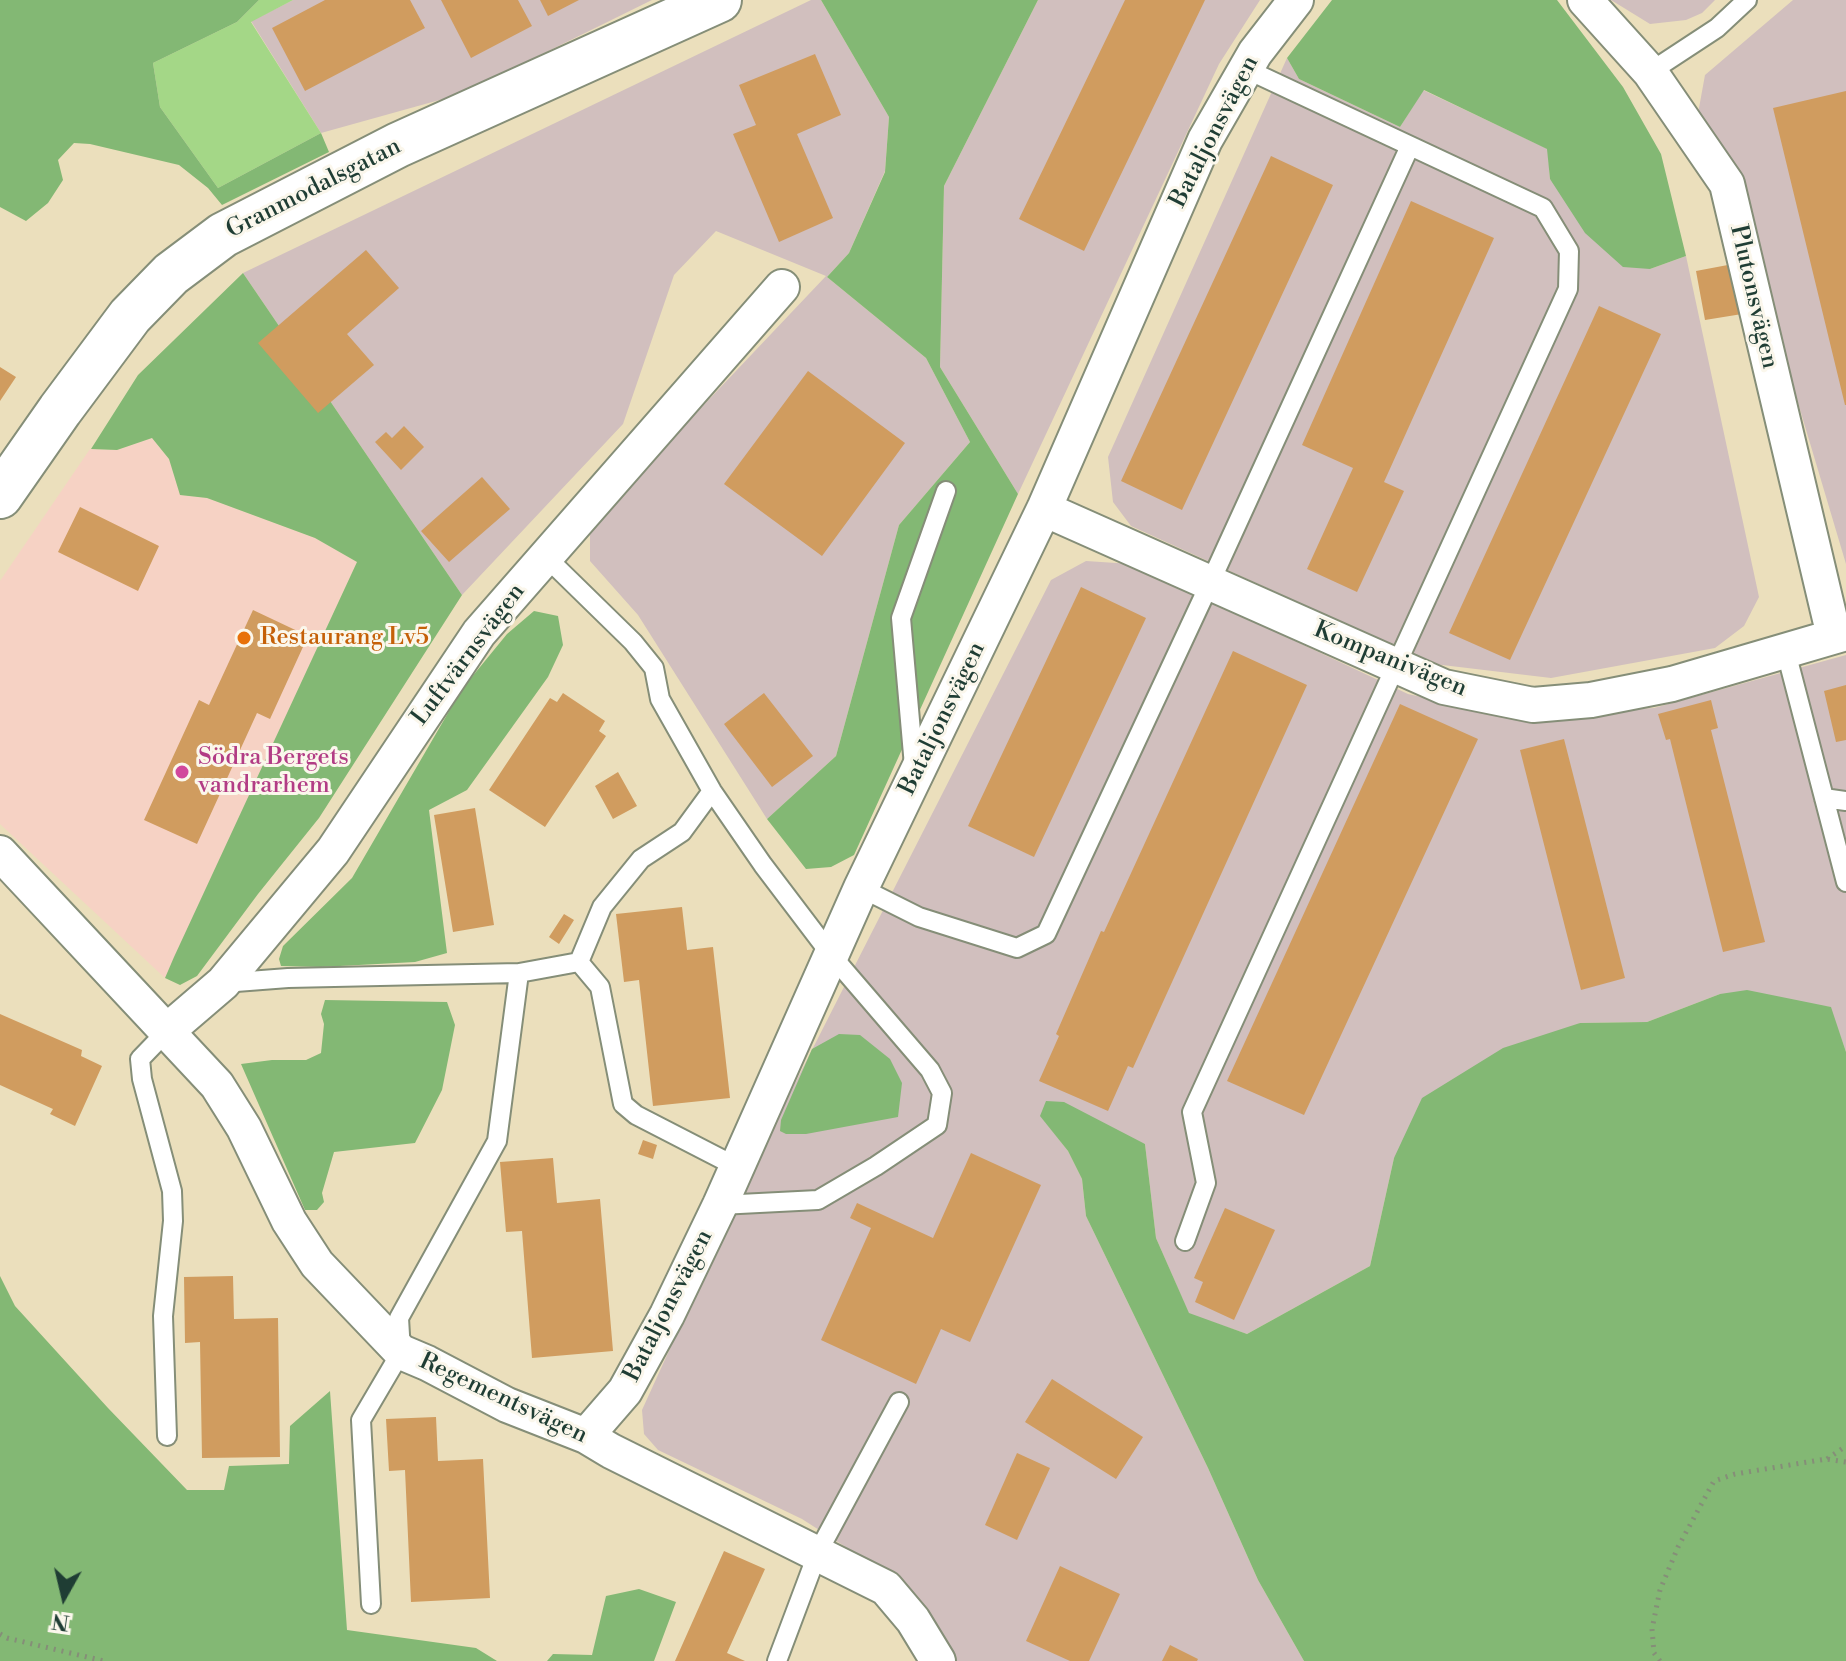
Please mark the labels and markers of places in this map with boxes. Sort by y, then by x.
place label: Restaurang Lv5 [260,624,429,652]
marker: Restaurang Lv5 [235,629,253,647]
place label: Södra Bergets vandrarhem [198,744,349,800]
marker: Södra Bergets vandrarhem [173,763,191,781]

